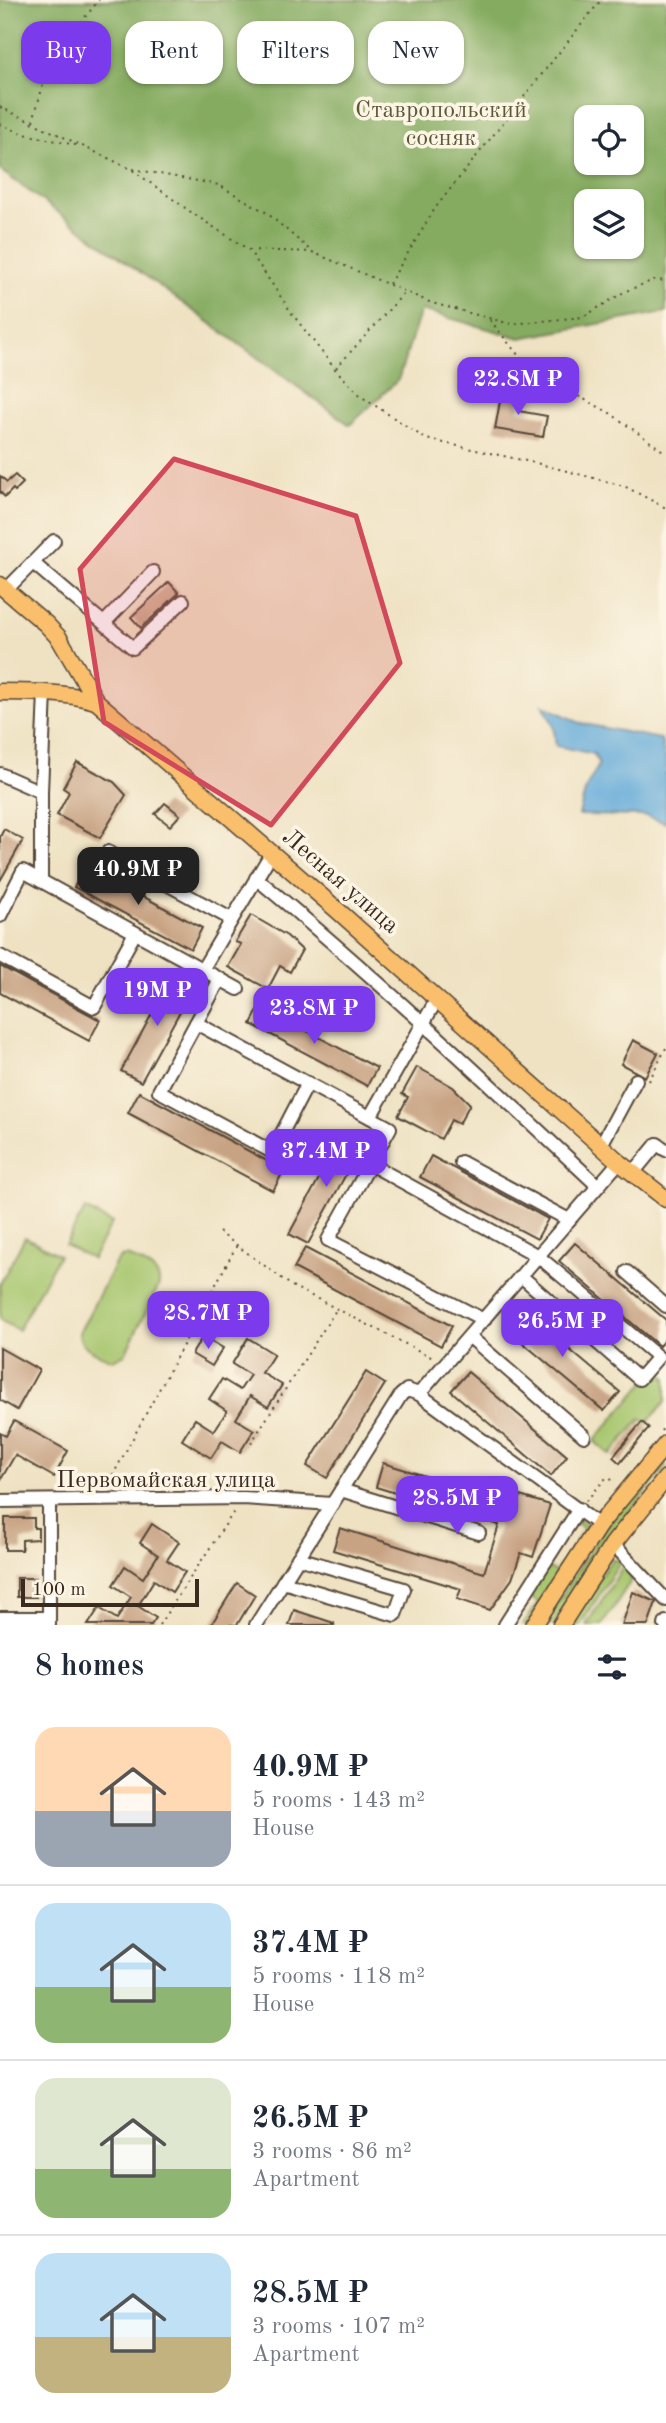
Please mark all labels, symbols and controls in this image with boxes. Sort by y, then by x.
chip: Buy [21,21,111,84]
chip: Rent [125,21,223,84]
chip: Filters [237,21,354,84]
chip: New [368,21,464,84]
park label: Ставропольский сосняк [355,99,527,151]
map controls [574,105,644,259]
button: locate [574,105,644,175]
button: layers [574,189,644,259]
pin: 22.8M ₽ [453,358,583,417]
text: 22.8M ₽ [473,368,563,391]
street label: Лесная улица [277,825,403,939]
pin: 40.9M ₽ [73,848,203,907]
text: 40.9M ₽ [93,858,183,881]
pin: 19M ₽ [108,968,206,1028]
text: 19M ₽ [122,979,192,1002]
pin: 23.8M ₽ [249,986,379,1046]
text: 23.8M ₽ [269,997,359,1020]
pin: 37.4M ₽ [261,1130,391,1189]
text: 37.4M ₽ [281,1140,371,1163]
pin: 28.7M ₽ [143,1292,273,1351]
pin: 26.5M ₽ [497,1300,627,1359]
text: 28.7M ₽ [163,1302,253,1325]
text: 26.5M ₽ [517,1310,607,1333]
street label: Первомайская улица [56,1469,276,1493]
pin: 28.5M ₽ [392,1476,522,1536]
text: 28.5M ₽ [412,1487,502,1510]
scale bar [21,1576,200,1608]
text: 100 m [32,1581,85,1600]
icon: filters [593,1648,631,1686]
text: 8 homes [35,1652,144,1682]
text: 40.9M ₽ [252,1753,369,1783]
icon: home [91,1755,175,1839]
text: 5 rooms · 143 m² [252,1789,425,1812]
text: House [252,1817,314,1840]
text: 37.4M ₽ [252,1929,369,1959]
icon: home [91,1931,175,2015]
text: 5 rooms · 118 m² [252,1965,425,1988]
text: House [252,1993,314,2016]
text: 26.5M ₽ [252,2104,369,2134]
icon: home [91,2106,175,2190]
text: 3 rooms · 86 m² [252,2140,412,2163]
text: Apartment [252,2168,360,2191]
text: 28.5M ₽ [252,2279,369,2309]
icon: home [91,2281,175,2365]
text: 3 rooms · 107 m² [252,2315,425,2338]
text: Apartment [252,2343,360,2366]

